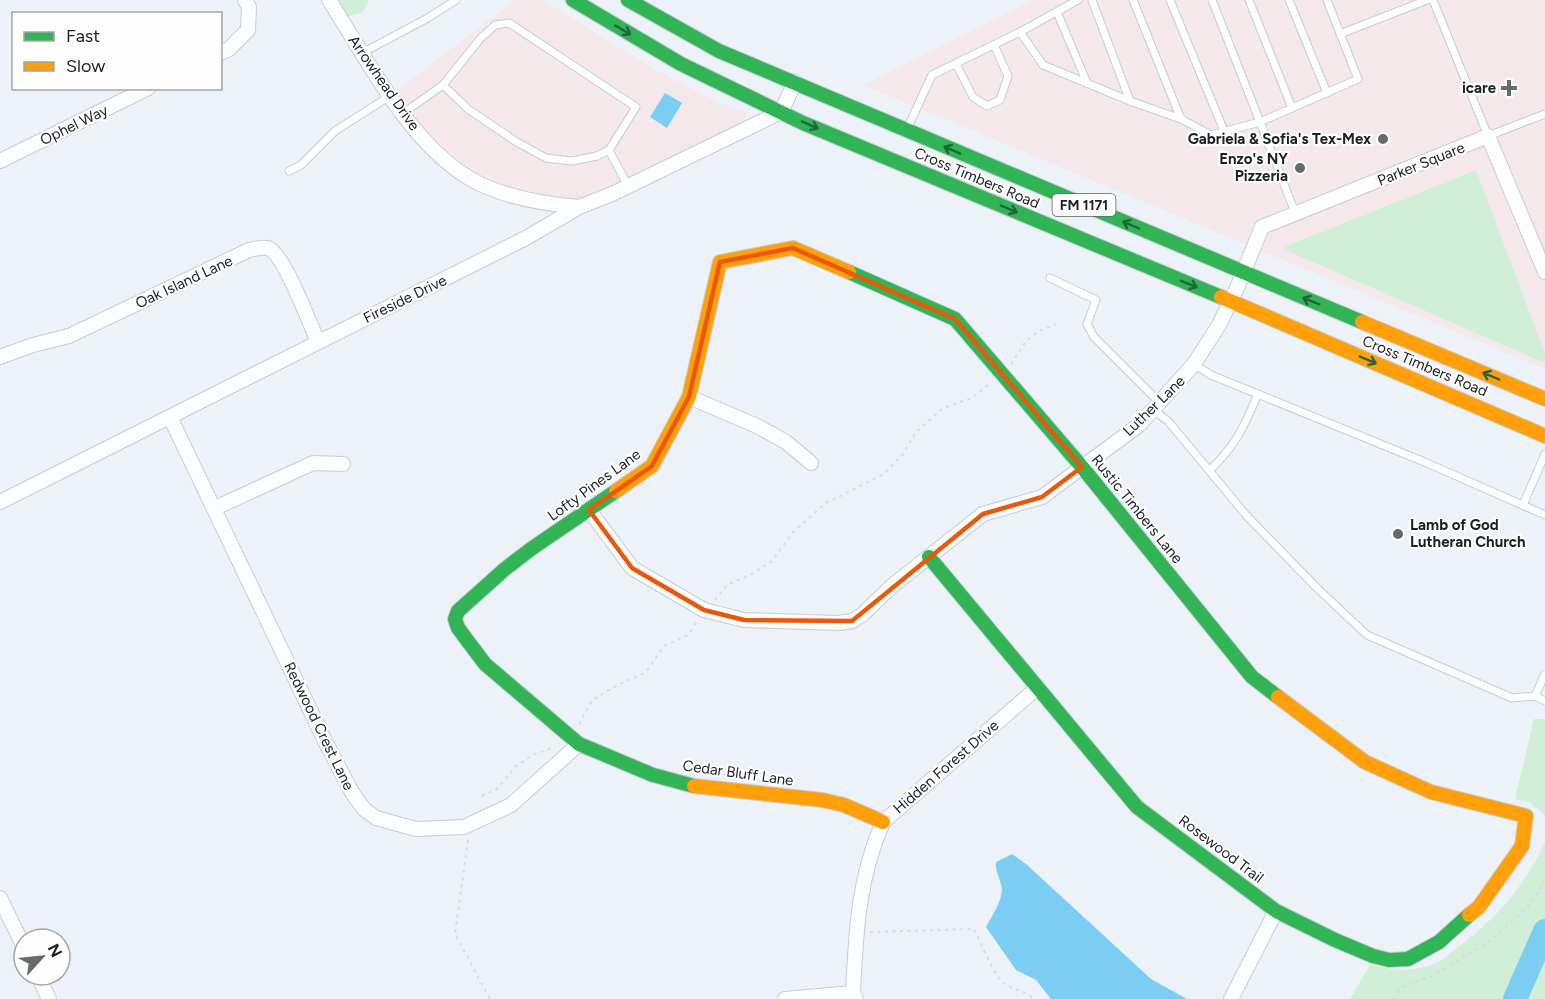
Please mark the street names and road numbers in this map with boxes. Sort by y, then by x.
street label: Arrowhead Drive [345,32,423,134]
street label: Ophel Way [37,101,111,149]
street label: Parker Square [1375,138,1467,190]
street label: Cross Timbers Road [912,144,1042,212]
road number: FM 1171 [1052,194,1116,216]
street label: Oak Island Lane [133,252,235,312]
street label: Fireside Drive [360,271,450,327]
street label: Cross Timbers Road [1360,332,1490,400]
street label: Luther Lane [1119,372,1189,440]
street label: Lofty Pines Lane [544,445,644,525]
street label: Rustic Timbers Lane [1088,451,1186,567]
street label: Redwood Crest Lane [280,659,358,793]
street label: Hidden Forest Drive [890,716,1002,818]
street label: Cedar Bluff Lane [681,756,795,790]
street label: Rosewood Trail [1175,811,1267,887]

